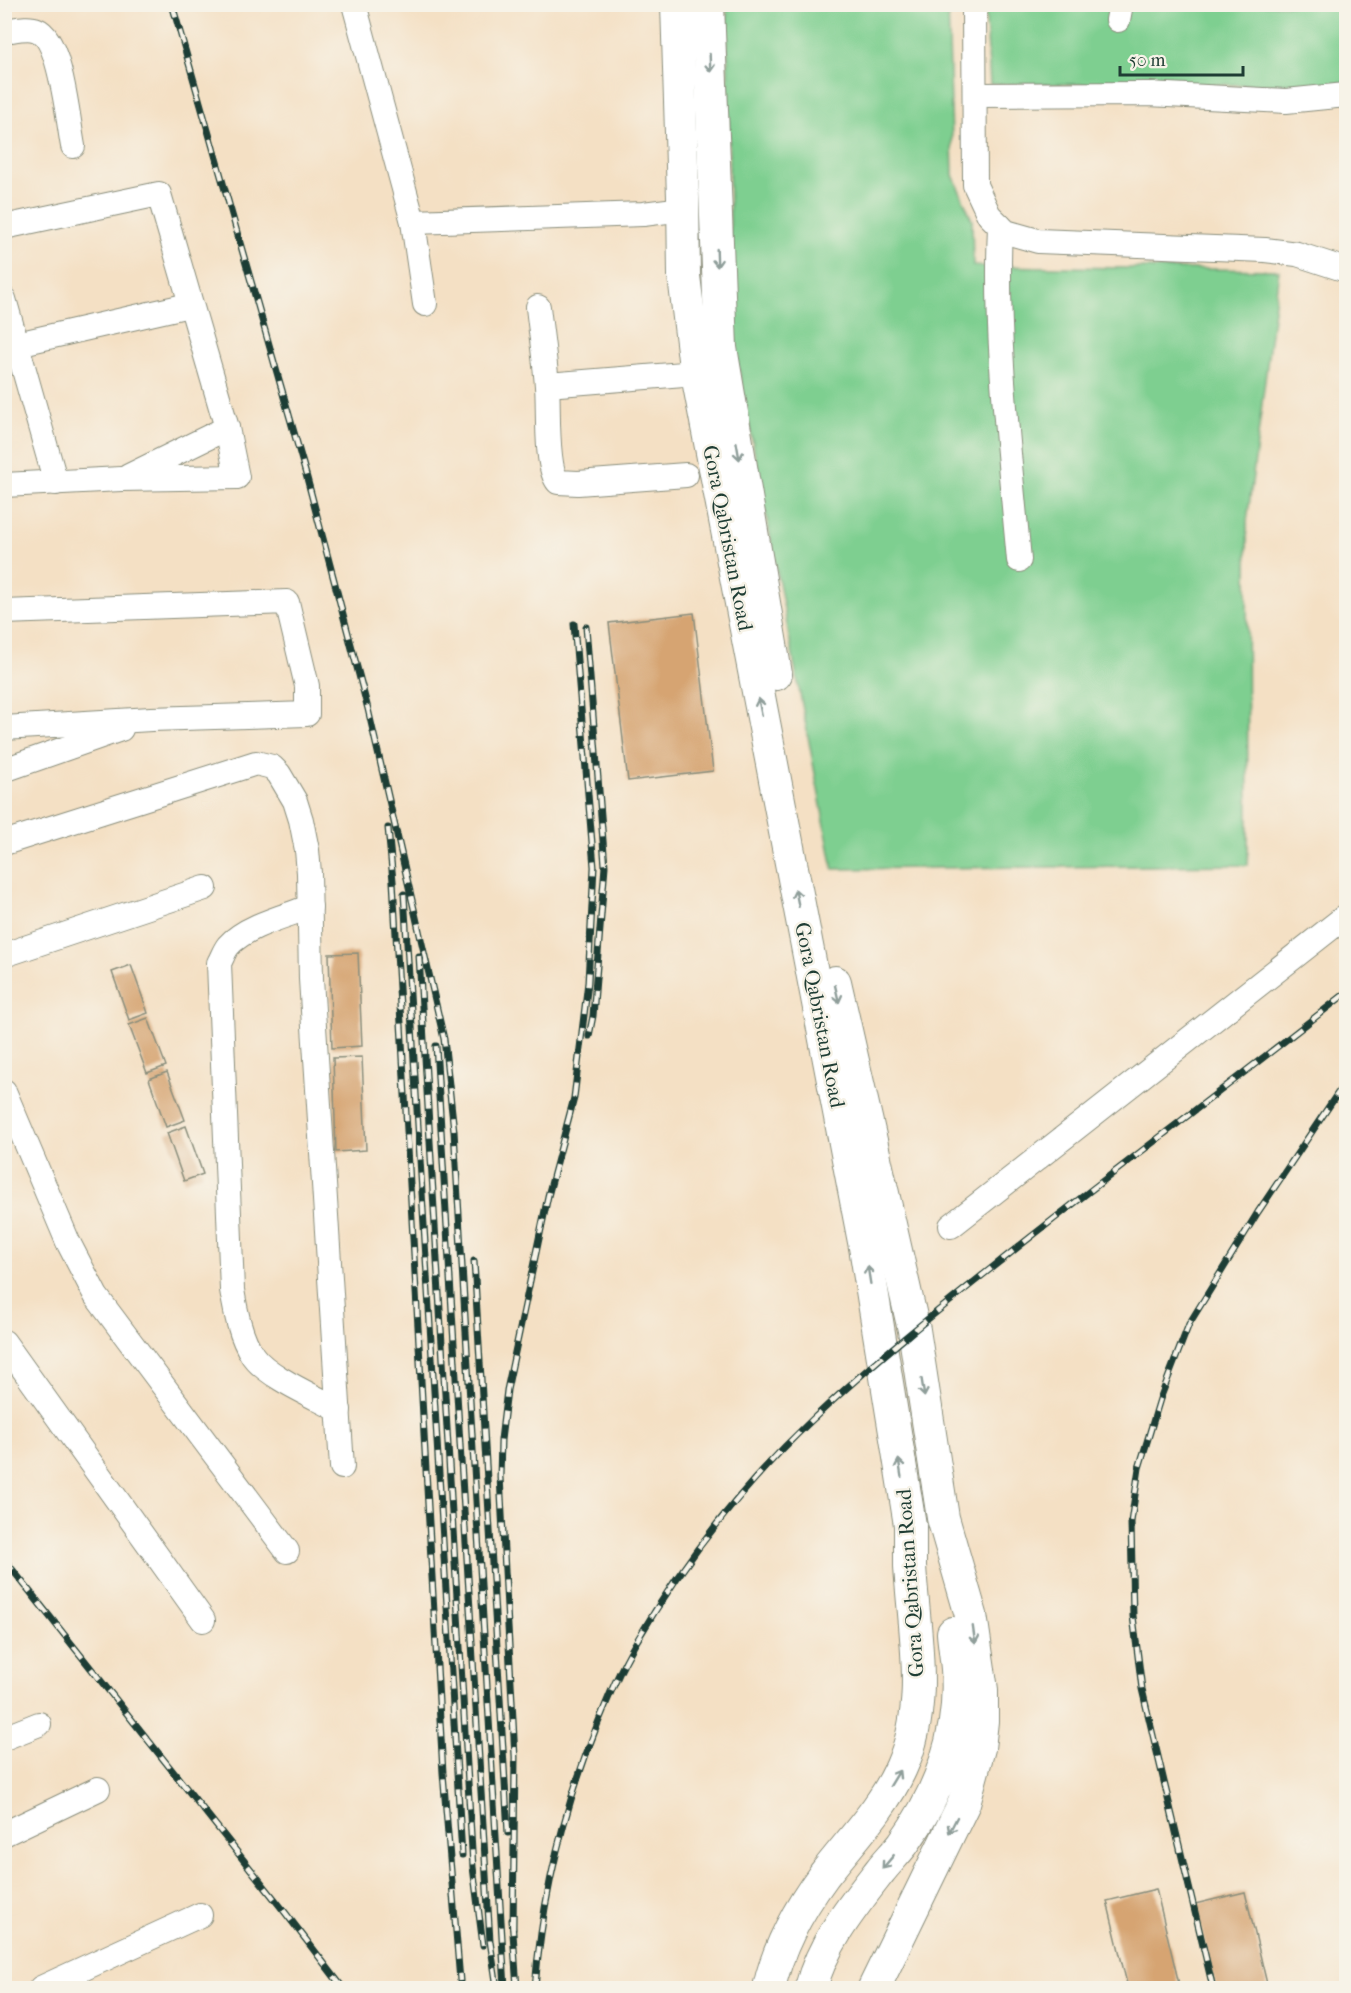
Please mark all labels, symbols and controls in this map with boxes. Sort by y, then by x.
scale bar [1120,39,1243,77]
text: 50 m [1129,50,1166,71]
one-way arrow [705,52,716,72]
one-way arrow [712,247,723,267]
one-way arrow [733,441,744,461]
street label: Gora Qabristan Road [698,443,758,634]
one-way arrow [754,697,765,717]
one-way arrow [791,889,802,908]
street label: Gora Qabristan Road [790,920,850,1111]
one-way arrow [832,985,844,1004]
one-way arrow [863,1266,874,1286]
one-way arrow [917,1378,928,1397]
one-way arrow [895,1458,906,1478]
street label: Gora Qabristan Road [891,1487,929,1678]
one-way arrow [969,1625,980,1645]
one-way arrow [889,1770,901,1787]
one-way arrow [947,1816,958,1834]
one-way arrow [881,1854,895,1869]

